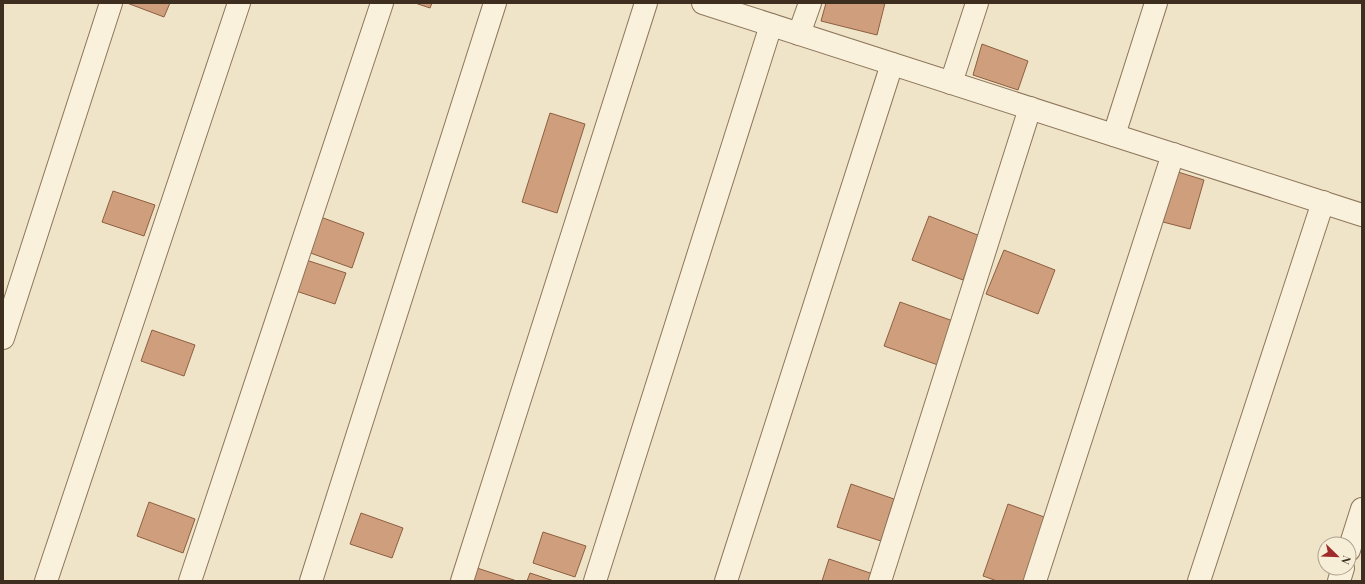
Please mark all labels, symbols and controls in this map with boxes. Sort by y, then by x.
north arrow [1317,536,1357,576]
text: N [1338,554,1355,567]

